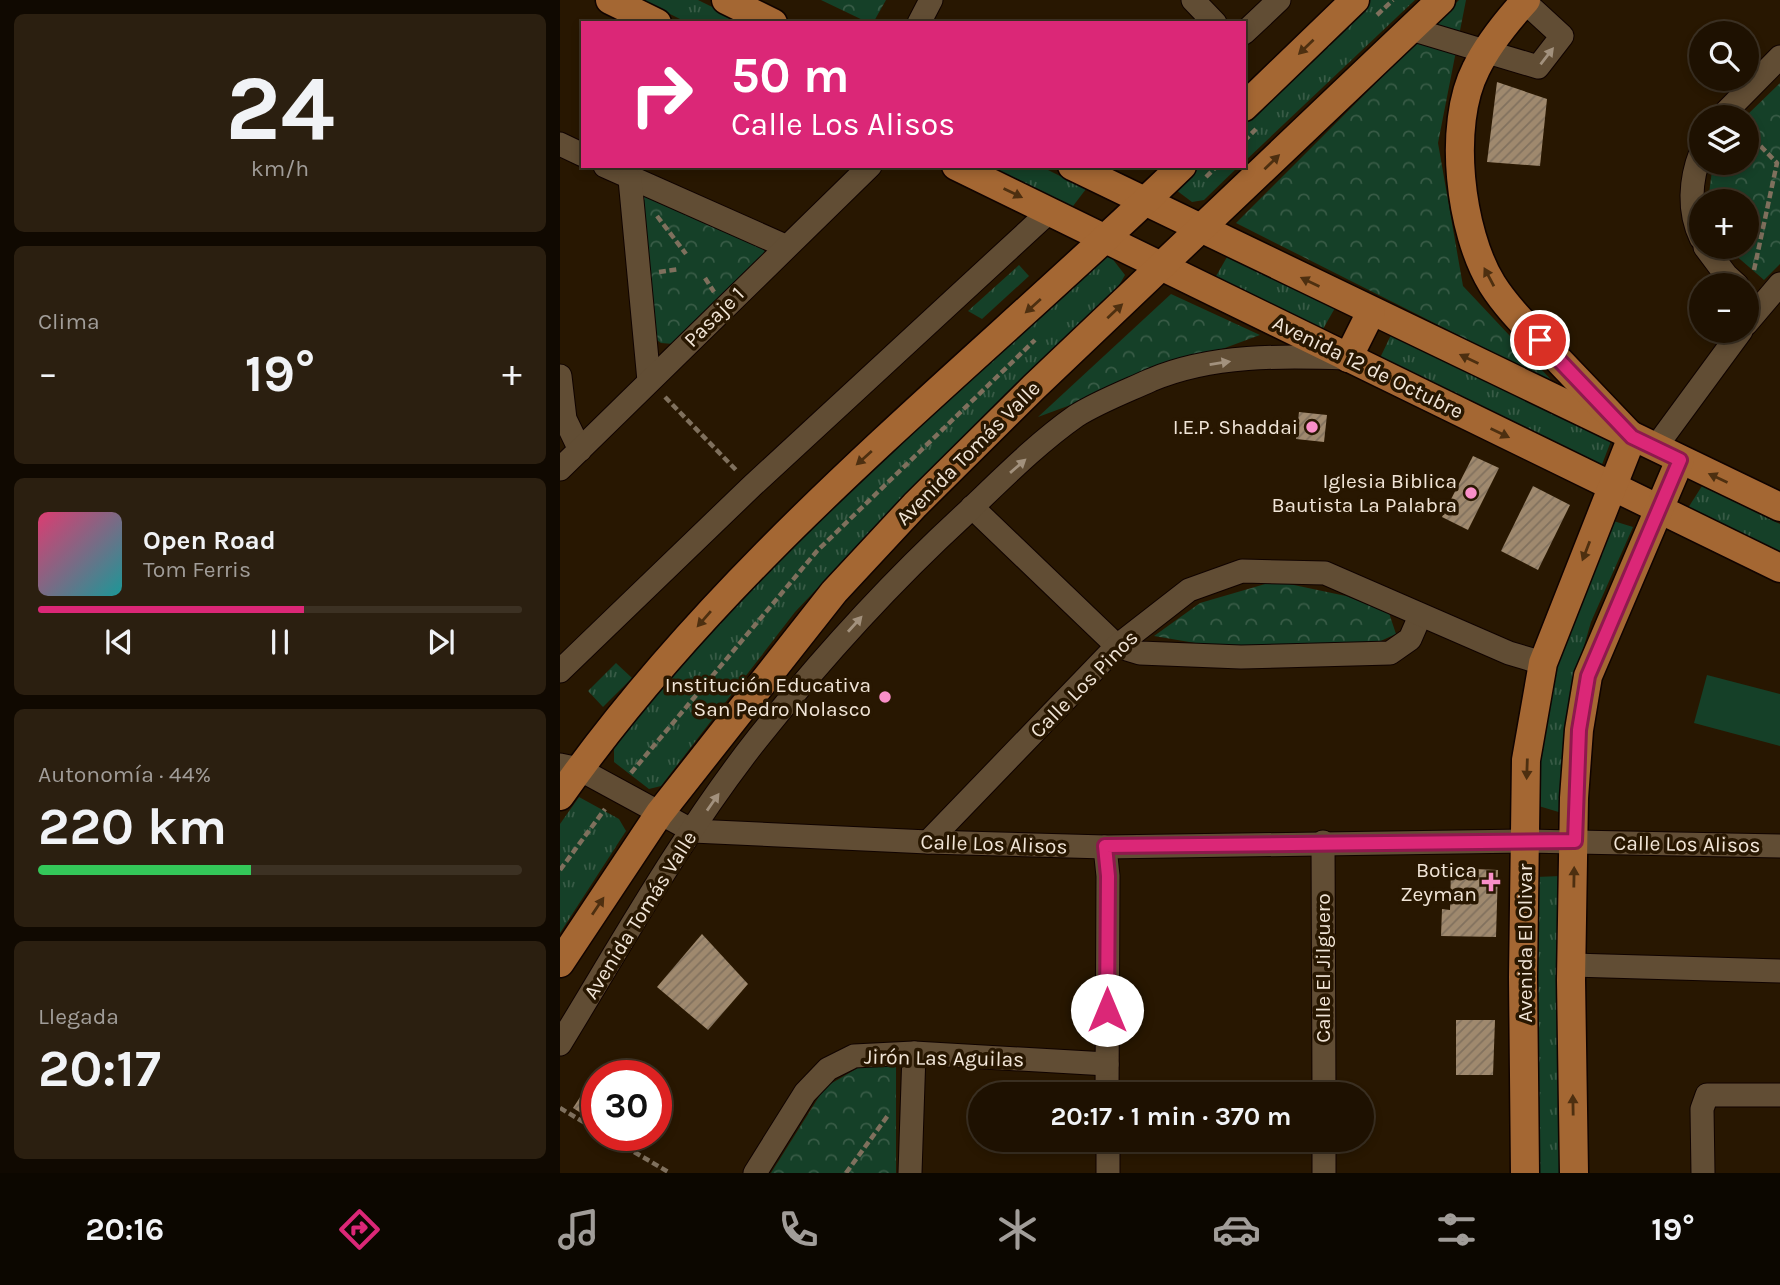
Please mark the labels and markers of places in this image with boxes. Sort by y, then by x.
pin [1510,310,1570,370]
place label: I.E.P. Shaddai [1173,415,1298,439]
marker: I.E.P. Shaddai [1304,419,1320,435]
place label: Iglesia Biblica Bautista La Palabra [1271,469,1457,517]
marker: Iglesia Biblica Bautista La Palabra [1463,485,1479,501]
place label: Institución Educativa San Pedro Nolasco [665,673,871,721]
marker: Institución Educativa San Pedro Nolasco [877,689,893,705]
place label: Botica Zeyman [1400,858,1477,906]
marker: Botica Zeyman [1483,874,1499,890]

